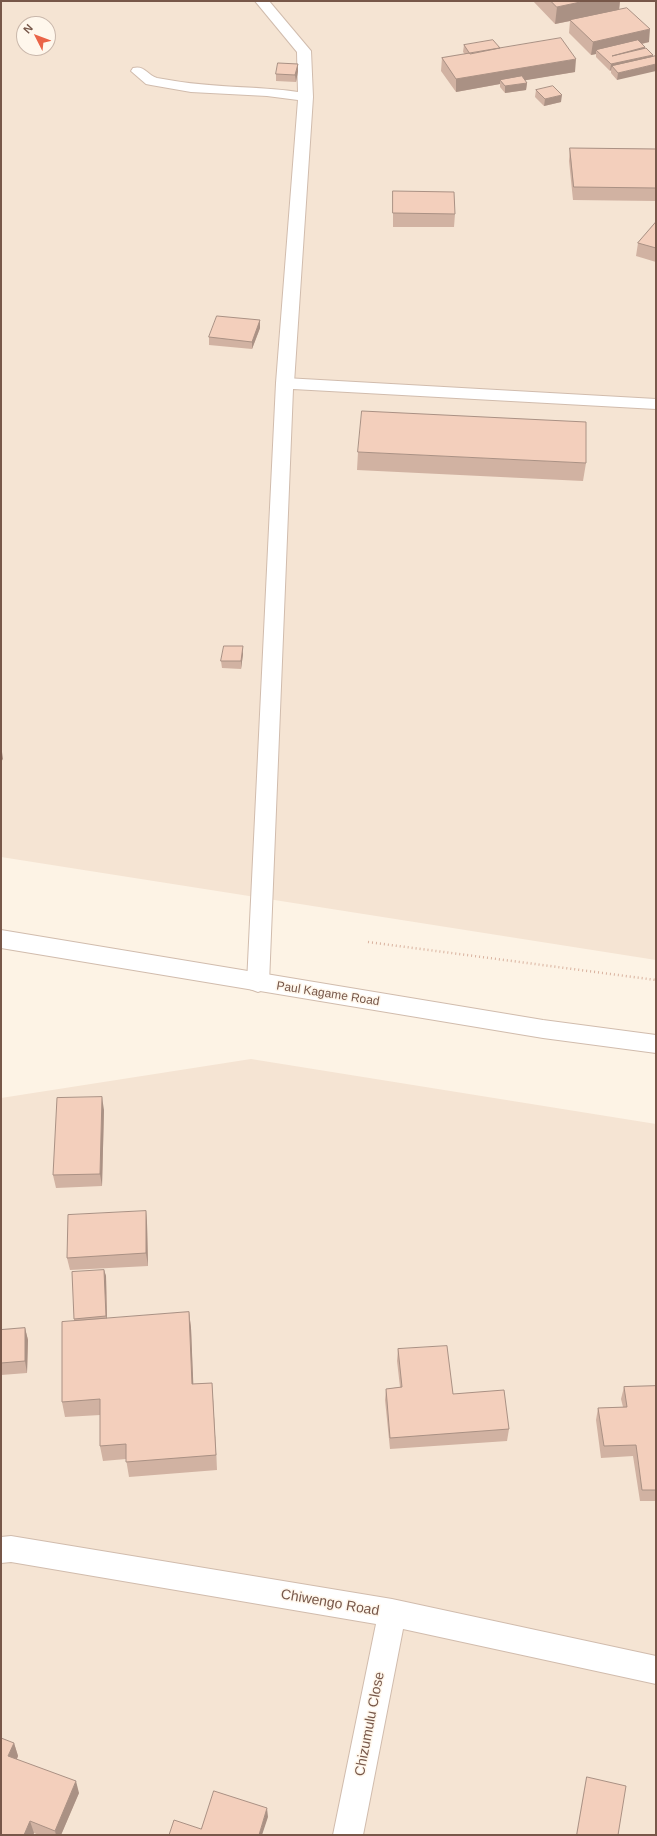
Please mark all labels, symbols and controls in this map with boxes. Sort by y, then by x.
north arrow [16,16,56,56]
text: N [21,22,35,36]
street label: Paul Kagame Road [275,979,381,1009]
street label: Chiwengo Road [279,1586,381,1620]
street label: Chizumulu Close [352,1670,388,1778]

